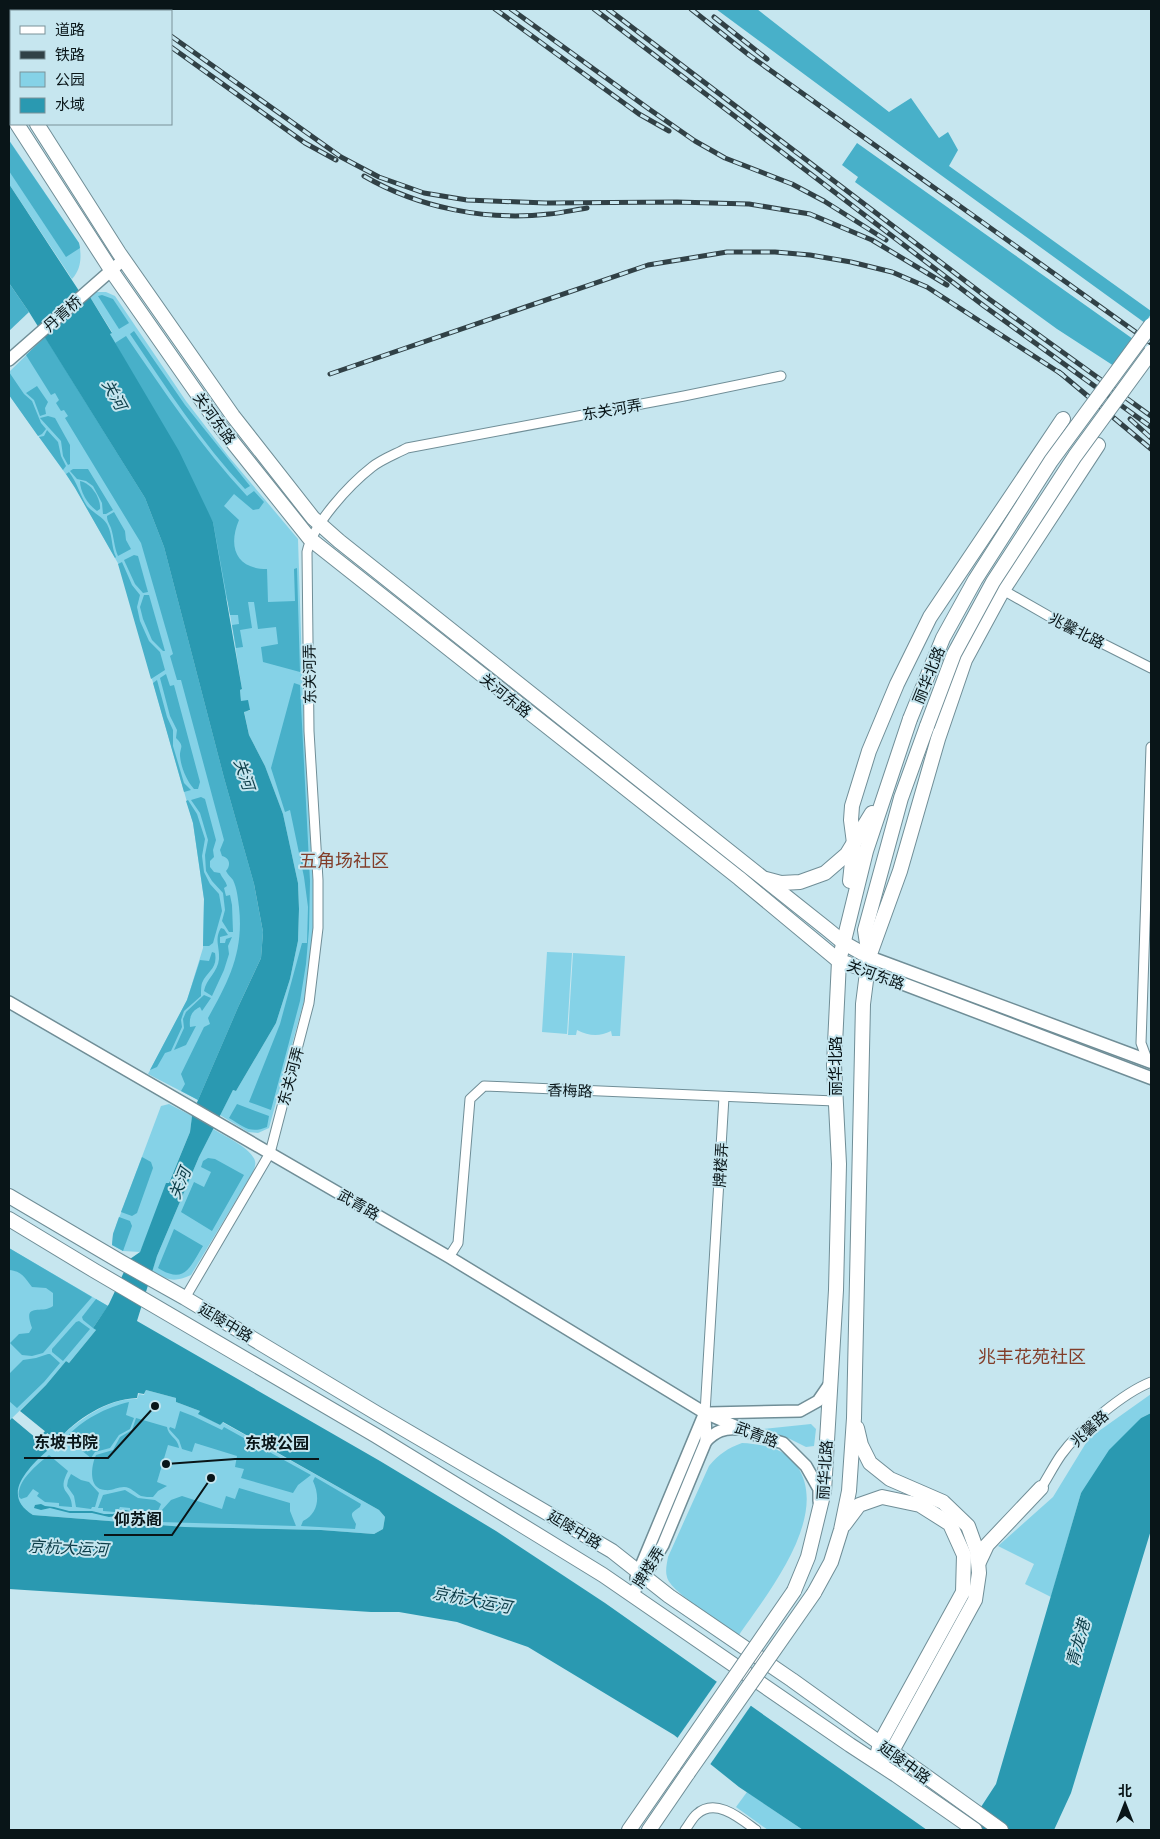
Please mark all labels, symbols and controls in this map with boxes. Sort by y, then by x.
legend [10,10,172,125]
text: 道路 [55,20,85,38]
text: 铁路 [55,45,85,63]
text: 公园 [55,70,85,88]
text: 水域 [55,95,85,113]
street label: 丹青桥 [39,291,85,335]
water label: 关河 [99,375,133,415]
street label: 关河东路 [190,388,240,448]
street label: 东关河弄 [581,395,643,423]
street label: 兆馨北路 [1046,608,1108,652]
street label: 东关河弄 [299,644,319,704]
street label: 丽华北路 [908,644,948,706]
street label: 关河东路 [477,669,535,721]
water label: 关河 [231,756,260,795]
district label: 五角场社区 [299,849,389,871]
street label: 关河东路 [845,955,907,993]
street label: 丽华北路 [826,1036,844,1096]
street label: 东关河弄 [274,1045,306,1107]
street label: 香梅路 [547,1080,593,1100]
street label: 牌楼弄 [710,1142,730,1188]
water label: 关河 [164,1162,195,1201]
street label: 武青路 [335,1185,383,1223]
street label: 延陵中路 [196,1299,256,1345]
district label: 兆丰花苑社区 [978,1345,1086,1367]
street label: 兆馨路 [1066,1406,1112,1450]
street label: 武青路 [733,1418,781,1450]
callout: 东坡书院 [24,1427,108,1458]
callout: 东坡公园 [235,1428,319,1459]
text: 东坡书院 [34,1432,98,1451]
text: 东坡公园 [245,1433,309,1452]
street label: 丽华北路 [813,1439,835,1501]
callout: 仰苏阁 [104,1504,172,1535]
street label: 延陵中路 [545,1506,605,1552]
text: 仰苏阁 [114,1509,162,1528]
water label: 京杭大运河 [28,1535,111,1559]
street label: 牌楼弄 [628,1543,668,1591]
water label: 京杭大运河 [431,1582,516,1617]
water label: 青龙港 [1061,1615,1093,1669]
street label: 延陵中路 [875,1737,935,1787]
north arrow [1100,1779,1150,1829]
text: 北 [1118,1782,1132,1799]

